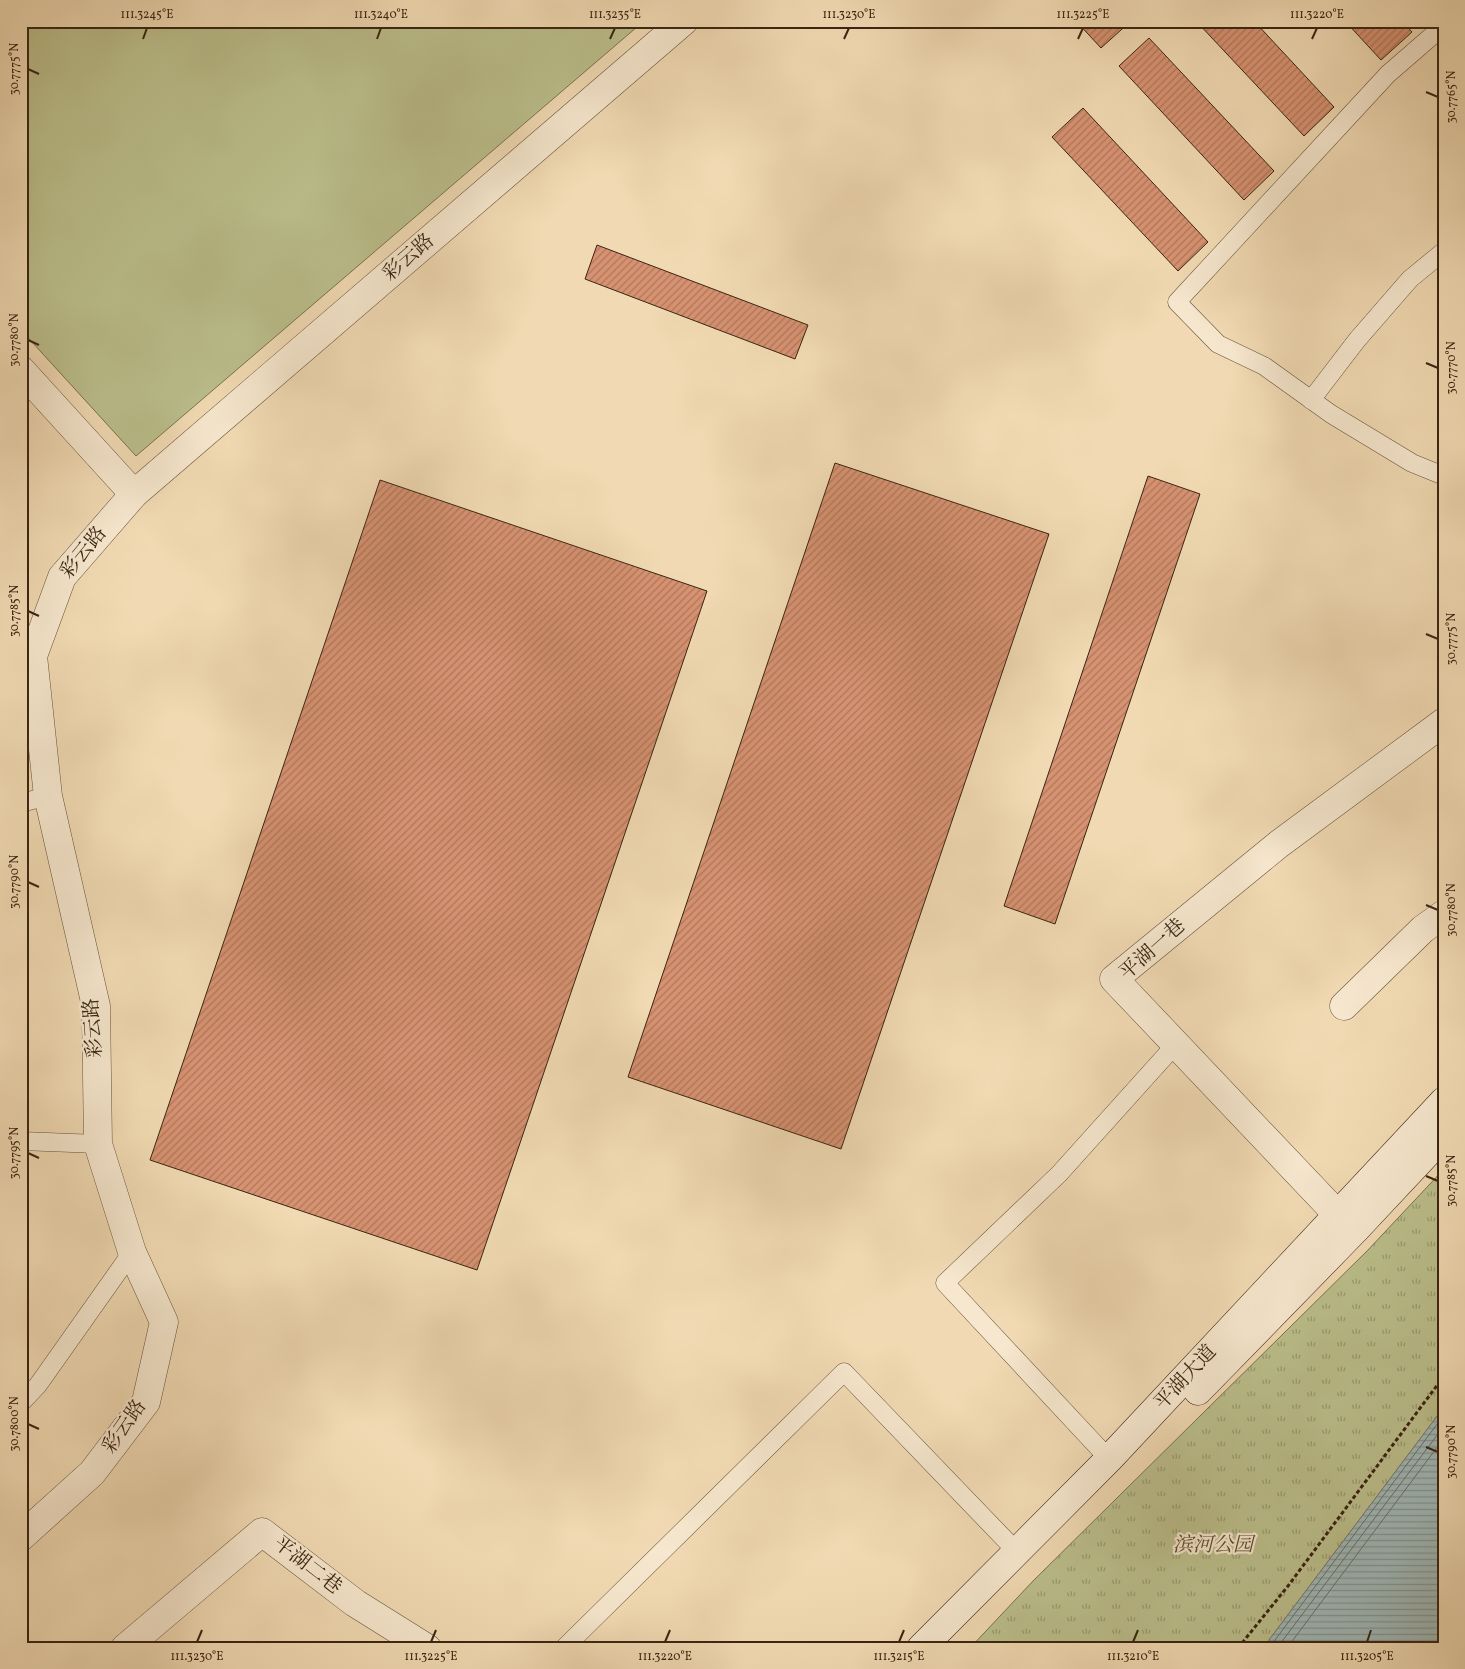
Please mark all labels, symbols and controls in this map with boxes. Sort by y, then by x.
text: 111.3245°E [121,7,173,23]
text: 111.3240°E [354,7,408,23]
text: 111.3235°E [589,7,641,23]
text: 111.3230°E [822,7,876,23]
text: 111.3225°E [1057,7,1109,23]
text: 111.3220°E [1290,7,1344,23]
text: 30.7775°N [7,43,23,95]
text: 30.7765°N [1444,71,1460,123]
street label: 彩云路 [377,228,441,288]
text: 30.7780°N [7,313,23,367]
text: 30.7770°N [1444,341,1460,395]
street label: 彩云路 [54,521,114,585]
text: 30.7785°N [7,585,23,637]
text: 30.7775°N [1444,613,1460,665]
text: 30.7790°N [7,855,23,909]
text: 30.7780°N [1444,883,1460,937]
street label: 平湖一巷 [1114,913,1192,987]
street label: 彩云路 [78,997,110,1059]
text: 30.7795°N [7,1127,23,1179]
text: 30.7785°N [1444,1155,1460,1207]
street label: 平湖大道 [1148,1339,1224,1417]
street label: 彩云路 [96,1394,154,1460]
text: 30.7800°N [7,1396,23,1452]
text: 30.7790°N [1444,1425,1460,1479]
street label: 平湖二巷 [267,1530,347,1602]
park label: 滨河公园 [1173,1532,1256,1560]
text: 111.3230°E [170,1649,224,1665]
text: 111.3225°E [405,1649,457,1665]
text: 111.3220°E [638,1649,692,1665]
text: 111.3215°E [873,1649,925,1665]
text: 111.3210°E [1107,1649,1159,1665]
text: 111.3205°E [1340,1649,1394,1665]

